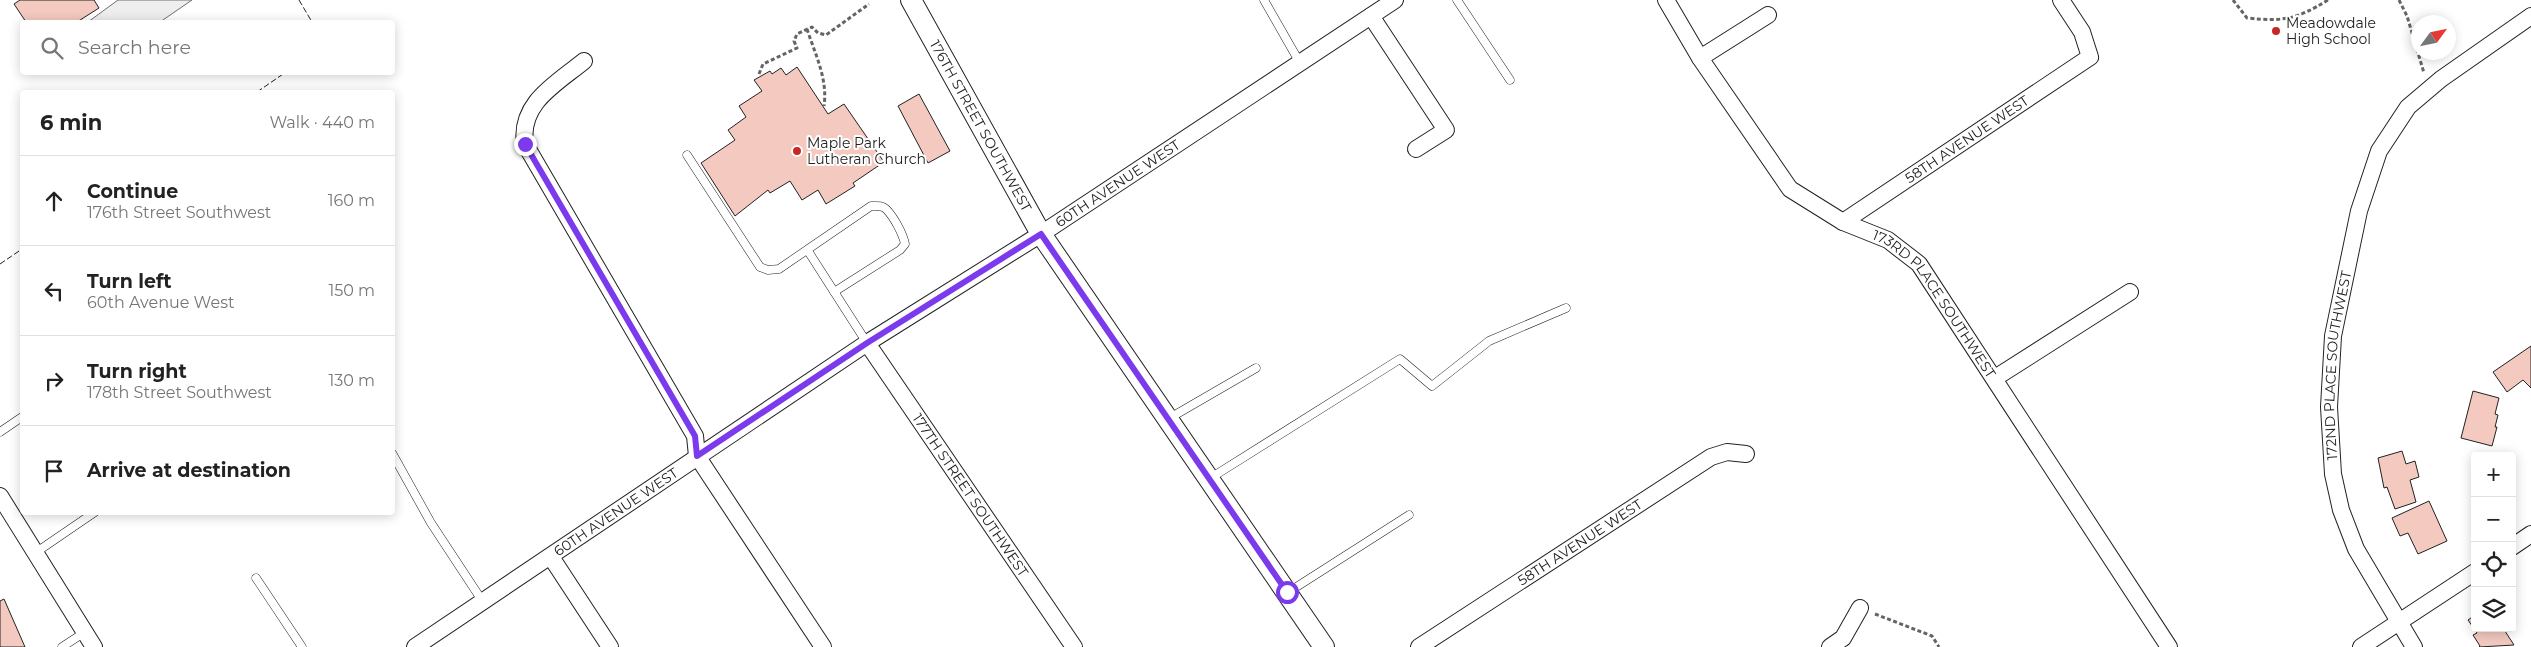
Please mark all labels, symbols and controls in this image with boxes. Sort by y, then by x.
place label: Meadowdale High School [2286,14,2376,48]
north arrow [2411,15,2456,60]
search box [20,20,395,75]
marker: Meadowdale High School [2270,25,2282,37]
icon: search [38,34,66,62]
text: Search here [78,36,191,59]
street label: 176TH STREET SOUTHWEST [926,37,1036,215]
street label: 58TH AVENUE WEST [1902,91,2032,187]
text: 6 min [40,110,102,135]
text: Walk · 440 m [269,113,375,132]
route end [514,133,537,156]
place label: Maple Park Lutheran Church [807,134,926,168]
street label: 60TH AVENUE WEST [1052,136,1184,231]
marker: Maple Park Lutheran Church [791,145,803,157]
text: Continue [87,180,178,203]
icon: ahead [40,187,68,215]
text: 160 m [328,191,375,210]
text: 176th Street Southwest [87,203,271,222]
street label: 173RD PLACE SOUTHWEST [1870,226,2000,381]
street label: 172ND PLACE SOUTHWEST [2320,269,2355,460]
text: Turn left [87,270,172,293]
icon: left [40,277,68,305]
text: 150 m [328,281,375,300]
text: 60th Avenue West [87,293,234,312]
text: Turn right [87,360,187,383]
icon: right [40,367,68,395]
text: 130 m [328,371,375,390]
text: 178th Street Southwest [87,383,272,402]
street label: 177TH STREET SOUTHWEST [909,410,1032,580]
map controls [2471,452,2516,632]
button: + [2471,452,2516,497]
icon: arrive [40,457,68,485]
text: Arrive at destination [87,459,291,482]
street label: 60TH AVENUE WEST [550,464,681,560]
street label: 58TH AVENUE WEST [1514,495,1646,589]
button: − [2471,497,2516,542]
button: locate [2471,542,2516,587]
route start [1276,581,1299,604]
button: layers [2471,587,2516,632]

